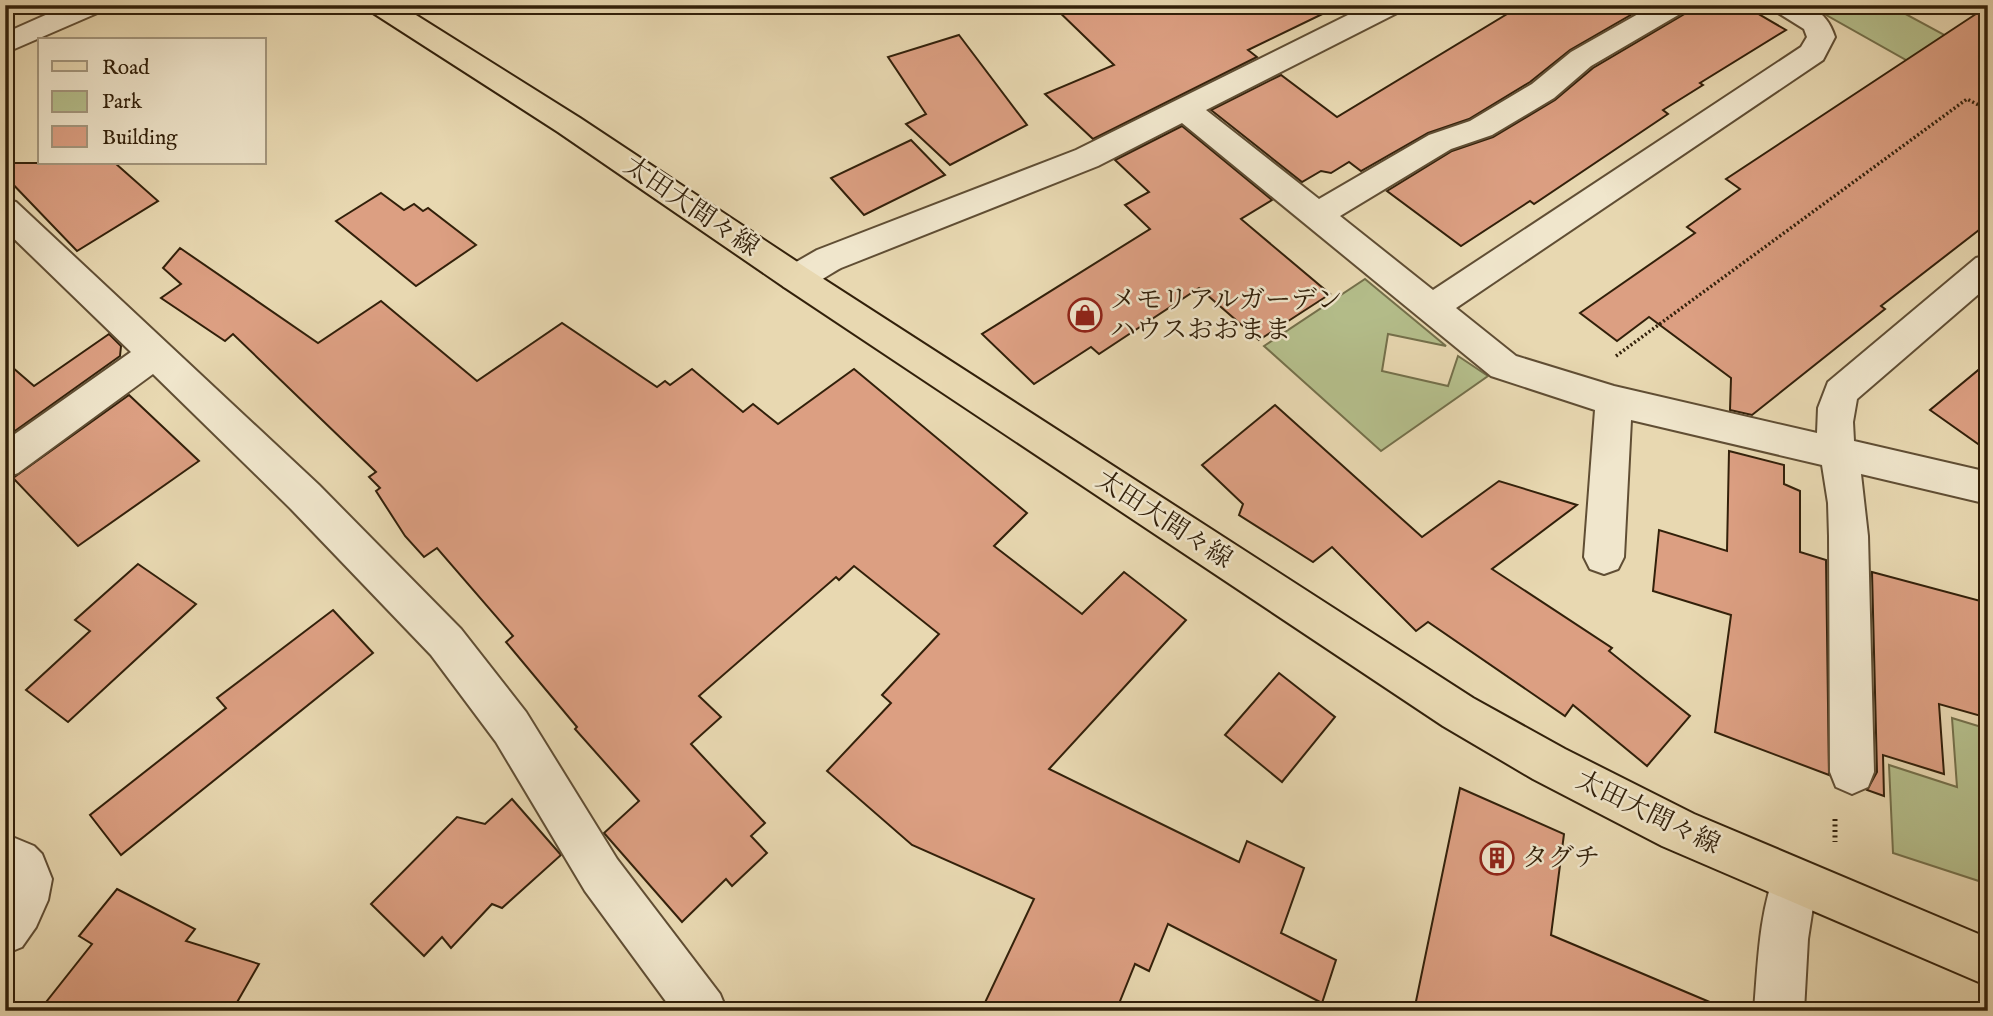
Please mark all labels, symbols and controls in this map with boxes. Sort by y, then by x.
legend [38,38,266,164]
text: Road [102,55,150,82]
text: Park [102,89,143,116]
text: Building [102,125,178,152]
street label: 太田大間々線 [617,150,765,264]
place label: メモリアルガーデン ハウスおおまま [1110,284,1342,347]
shop icon: メモリアルガーデン ハウスおおまま [1066,296,1104,334]
street label: 太田大間々線 [1090,464,1238,576]
street label: 太田大間々線 [1571,764,1725,862]
building icon: タグチ [1478,839,1516,877]
place label: タグチ [1522,842,1600,875]

